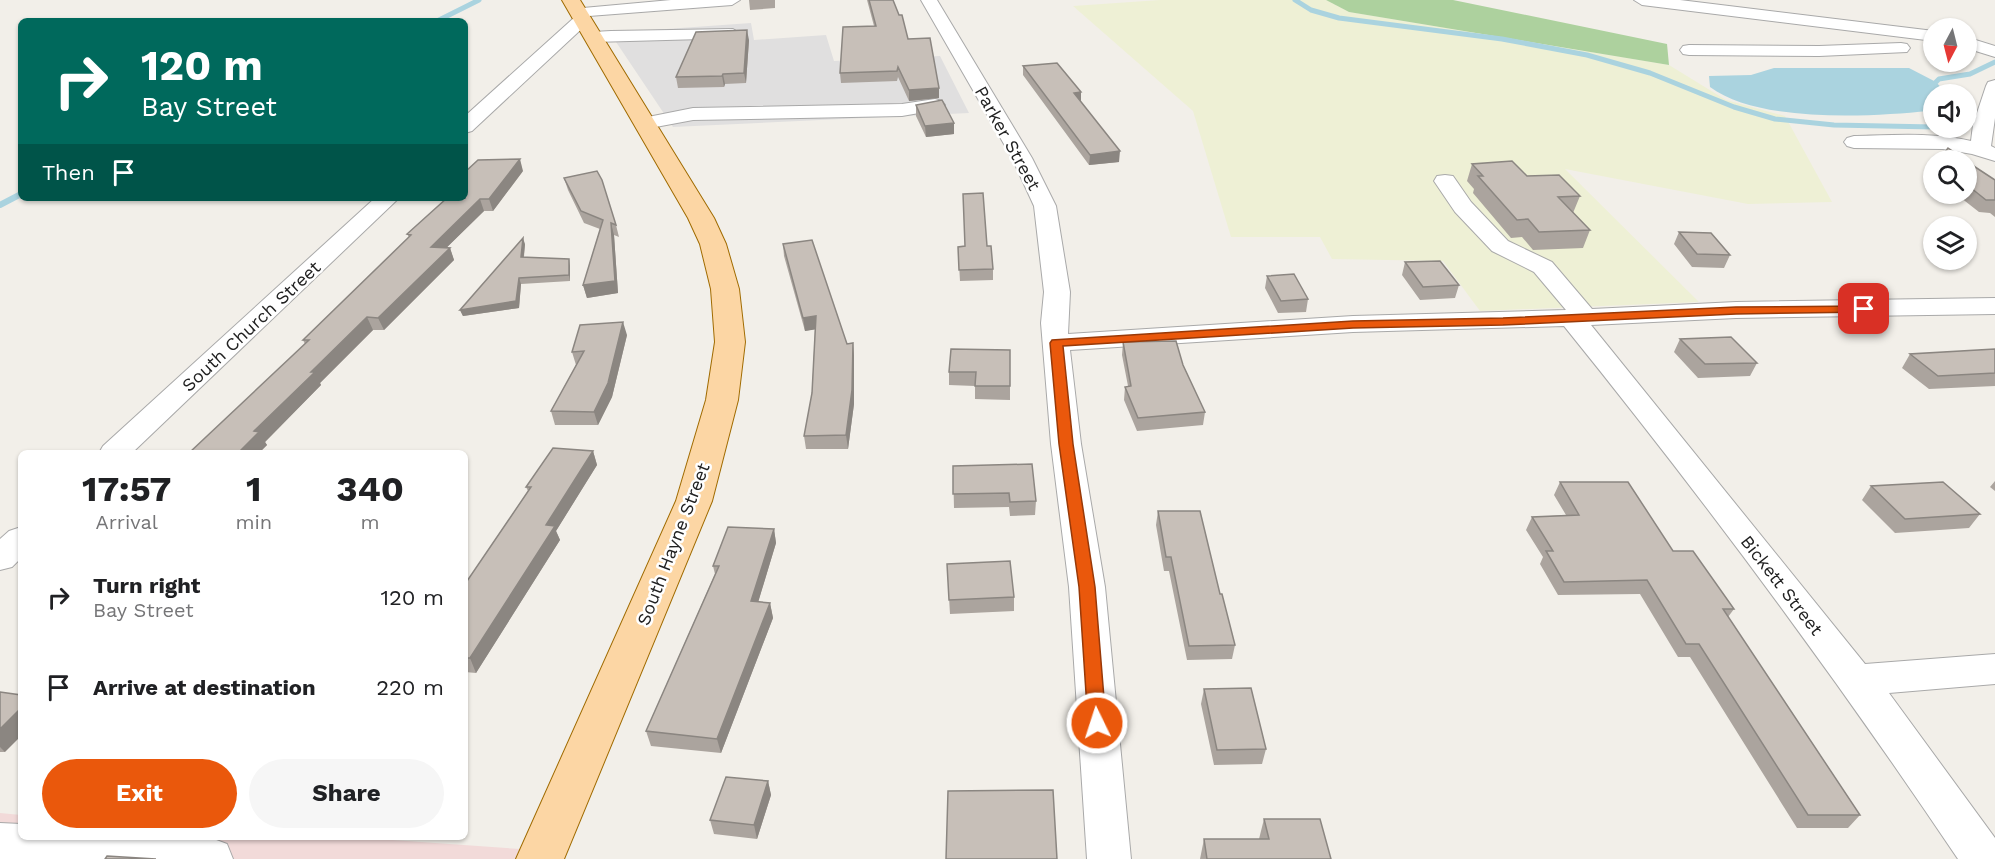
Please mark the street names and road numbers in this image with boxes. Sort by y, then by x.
street label: Parker Street [971,82,1046,194]
street label: South Church Street [177,256,325,396]
street label: South Hayne Street [632,459,714,628]
street label: Bickett Street [1737,531,1828,639]

